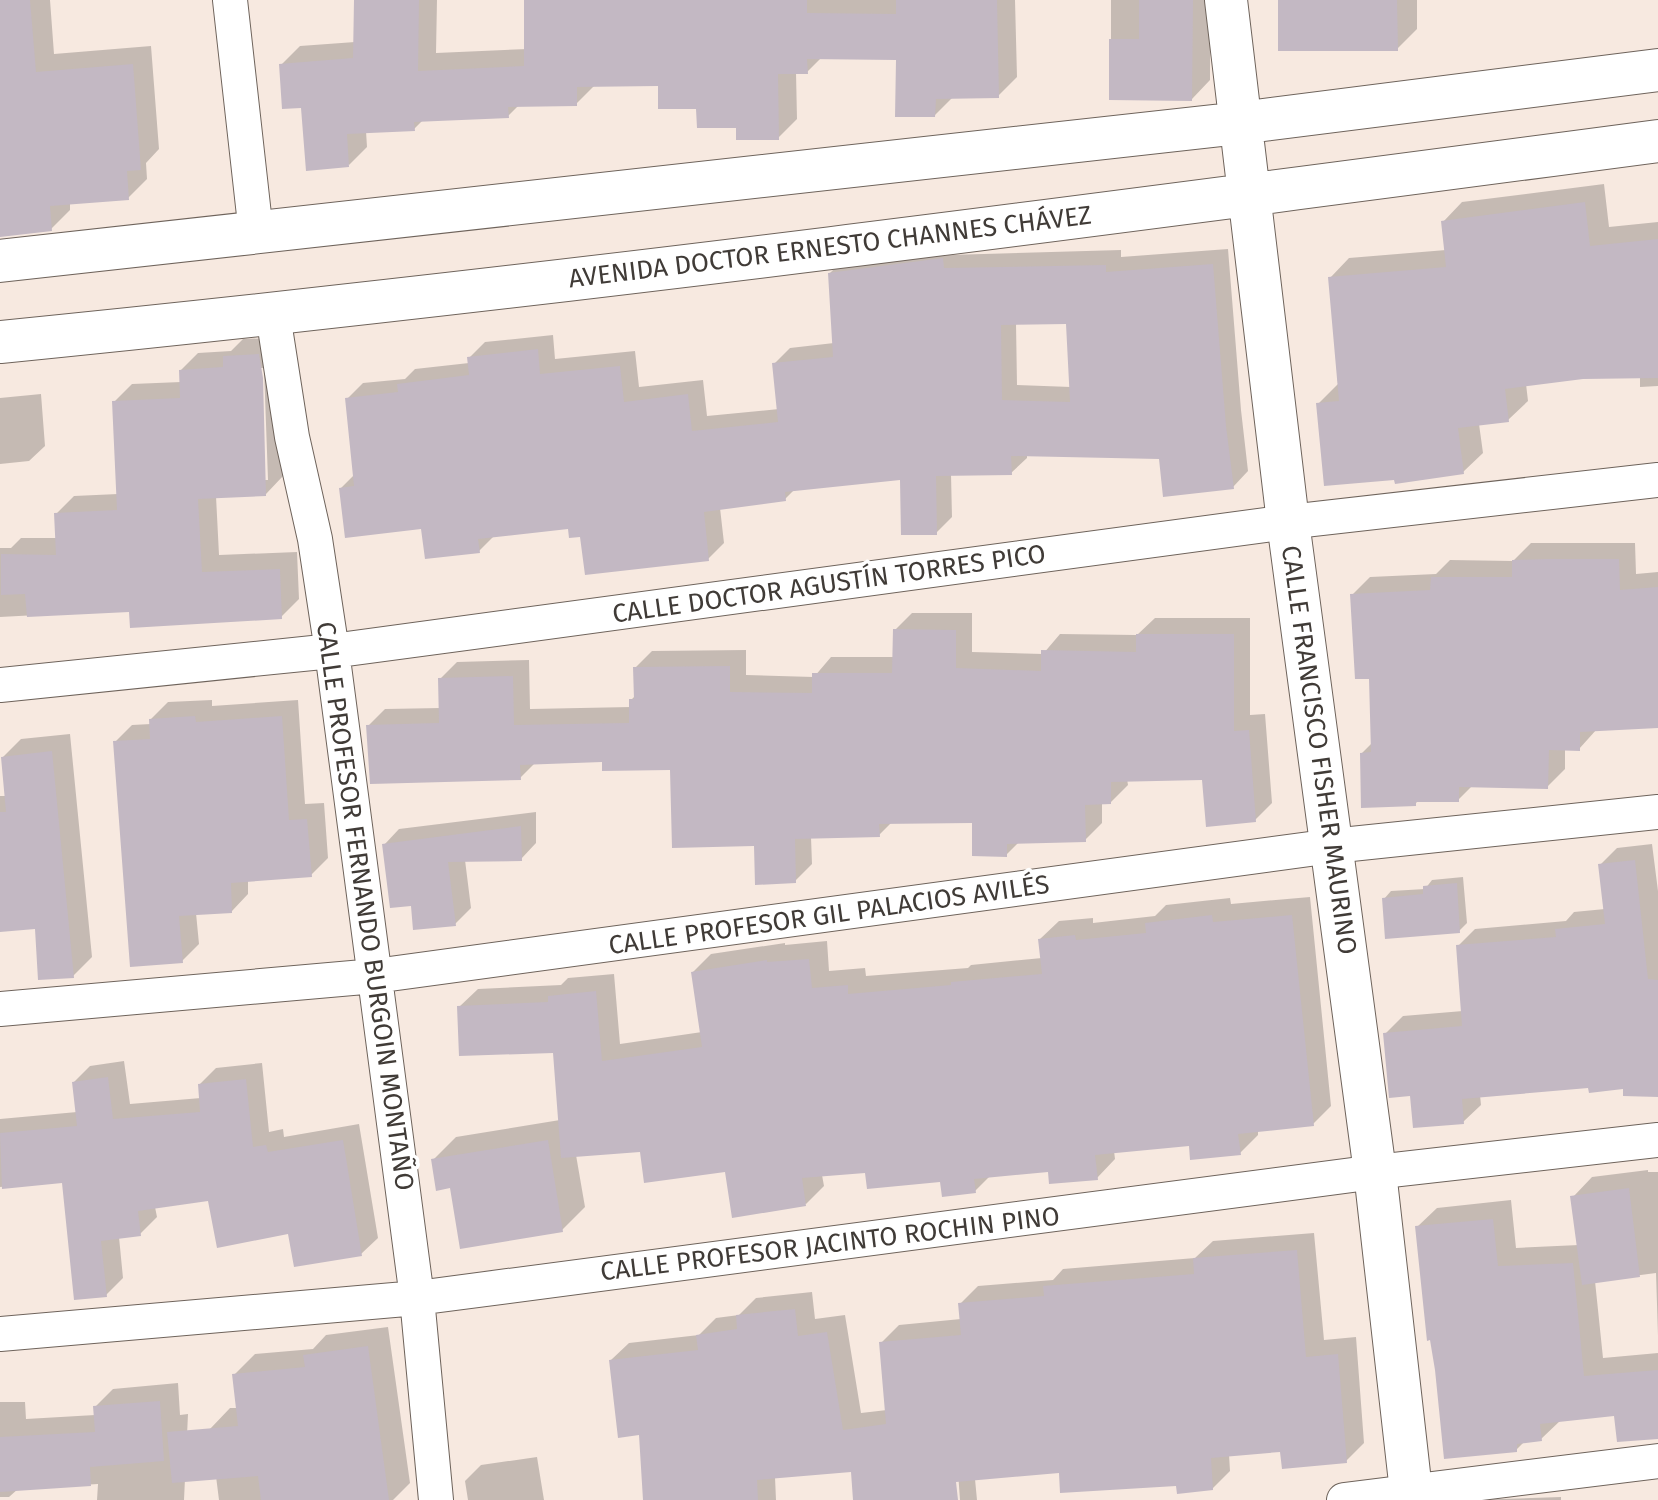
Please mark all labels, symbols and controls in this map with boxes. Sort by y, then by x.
street label: AVENIDA DOCTOR ERNESTO CHANNES CHÁVEZ [567,200,1093,294]
street label: CALLE DOCTOR AGUSTÍN TORRES PICO [610,538,1048,630]
street label: CALLE FRANCISCO FISHER MAURINO [1275,544,1363,956]
street label: CALLE PROFESOR FERNANDO BURGOIN MONTAÑO [310,620,420,1192]
street label: CALLE PROFESOR GIL PALACIOS AVILÉS [607,869,1051,961]
street label: CALLE PROFESOR JACINTO ROCHIN PINO [599,1200,1061,1288]

